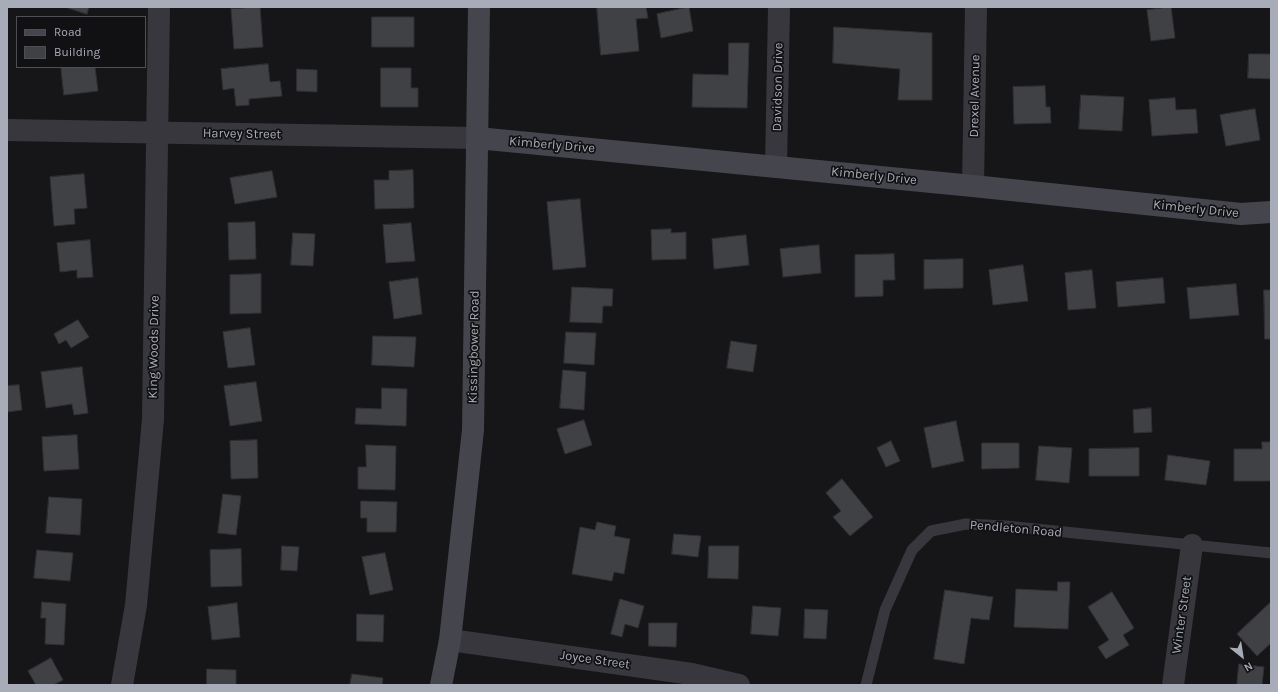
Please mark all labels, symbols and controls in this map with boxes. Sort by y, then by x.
legend [16,16,146,68]
text: Road [54,25,82,39]
street label: Davidson Drive [769,42,787,132]
text: Building [54,45,100,59]
street label: Drexel Avenue [966,54,984,138]
street label: Harvey Street [203,126,281,142]
street label: Kimberly Drive [508,133,596,157]
street label: Kimberly Drive [830,164,918,188]
street label: Kimberly Drive [1152,197,1240,221]
street label: Kissingbower Road [465,290,483,404]
street label: King Woods Drive [145,295,163,399]
street label: Pendleton Road [969,517,1063,541]
street label: Winter Street [1169,575,1195,655]
north arrow [1222,636,1262,676]
street label: Joyce Street [559,647,631,673]
text: N [1242,659,1255,674]

